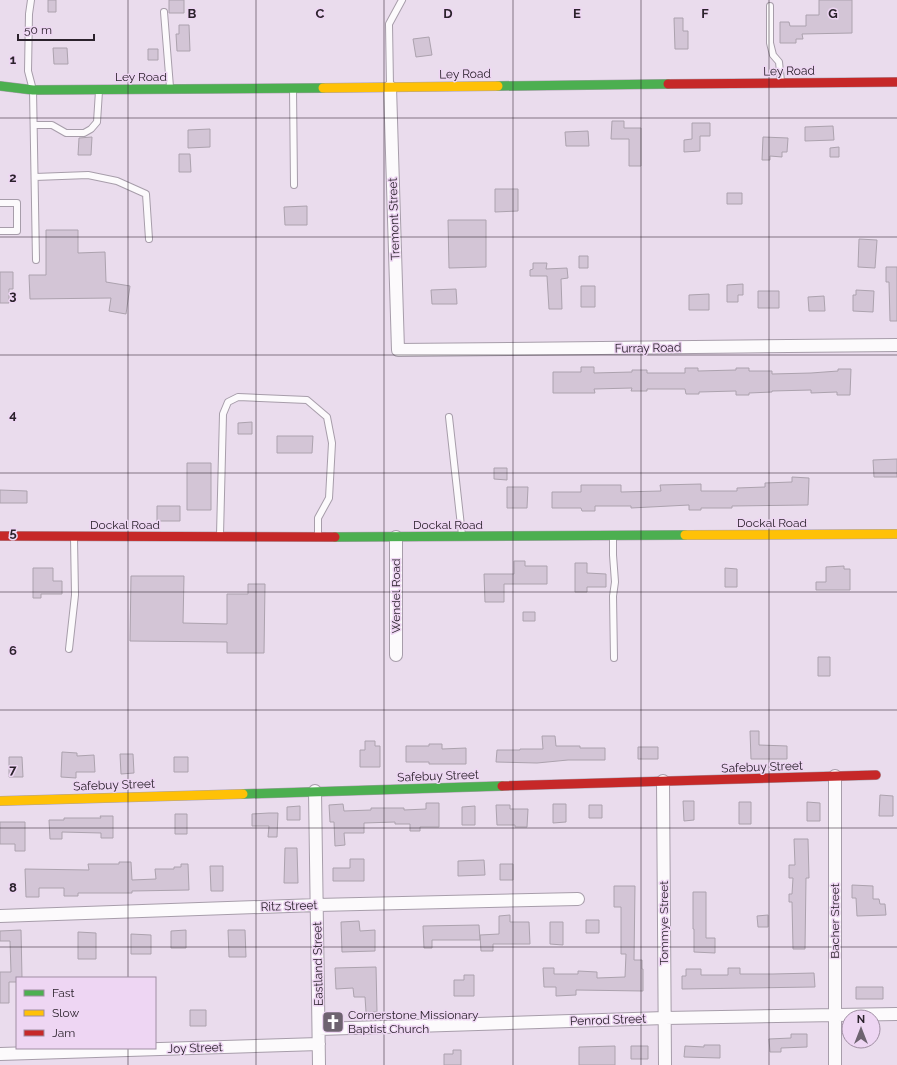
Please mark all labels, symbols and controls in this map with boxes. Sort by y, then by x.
text: B [188,6,197,21]
text: C [316,6,325,21]
text: D [443,6,453,21]
text: E [573,6,581,21]
text: F [701,6,709,21]
text: G [828,6,838,21]
scale bar [18,16,94,42]
text: 50 m [24,23,52,37]
text: 1 [10,52,17,67]
street label: Ley Road [763,64,815,78]
street label: Ley Road [439,67,491,81]
street label: Ley Road [115,70,167,84]
text: 2 [9,170,17,185]
street label: Tremont Street [386,177,402,261]
text: 3 [9,288,17,303]
street label: Furray Road [615,340,681,356]
text: 4 [9,407,17,422]
street label: Dockal Road [737,516,807,530]
street label: Dockal Road [90,518,160,532]
street label: Dockal Road [413,518,483,532]
text: 5 [9,525,17,540]
street label: Wendel Road [389,558,403,634]
text: 6 [9,643,17,658]
street label: Safebuy Street [721,759,803,775]
text: 7 [9,762,17,777]
street label: Safebuy Street [397,768,479,784]
street label: Safebuy Street [73,777,155,793]
text: 8 [9,880,17,895]
street label: Tommye Street [657,881,671,965]
street label: Bacher Street [828,883,842,959]
street label: Ritz Street [260,898,318,914]
street label: Eastland Street [310,922,326,1006]
legend [16,977,156,1049]
text: Fast [52,986,75,1000]
text: Slow [52,1006,79,1020]
place label: Cornerstone Missionary Baptist Church [348,1008,479,1036]
church icon: Cornerstone Missionary Baptist Church [320,1009,346,1035]
north arrow [841,1009,881,1049]
street label: Penrod Street [570,1012,646,1028]
text: N [857,1013,865,1026]
text: Jam [52,1026,75,1040]
street label: Joy Street [167,1040,223,1056]

